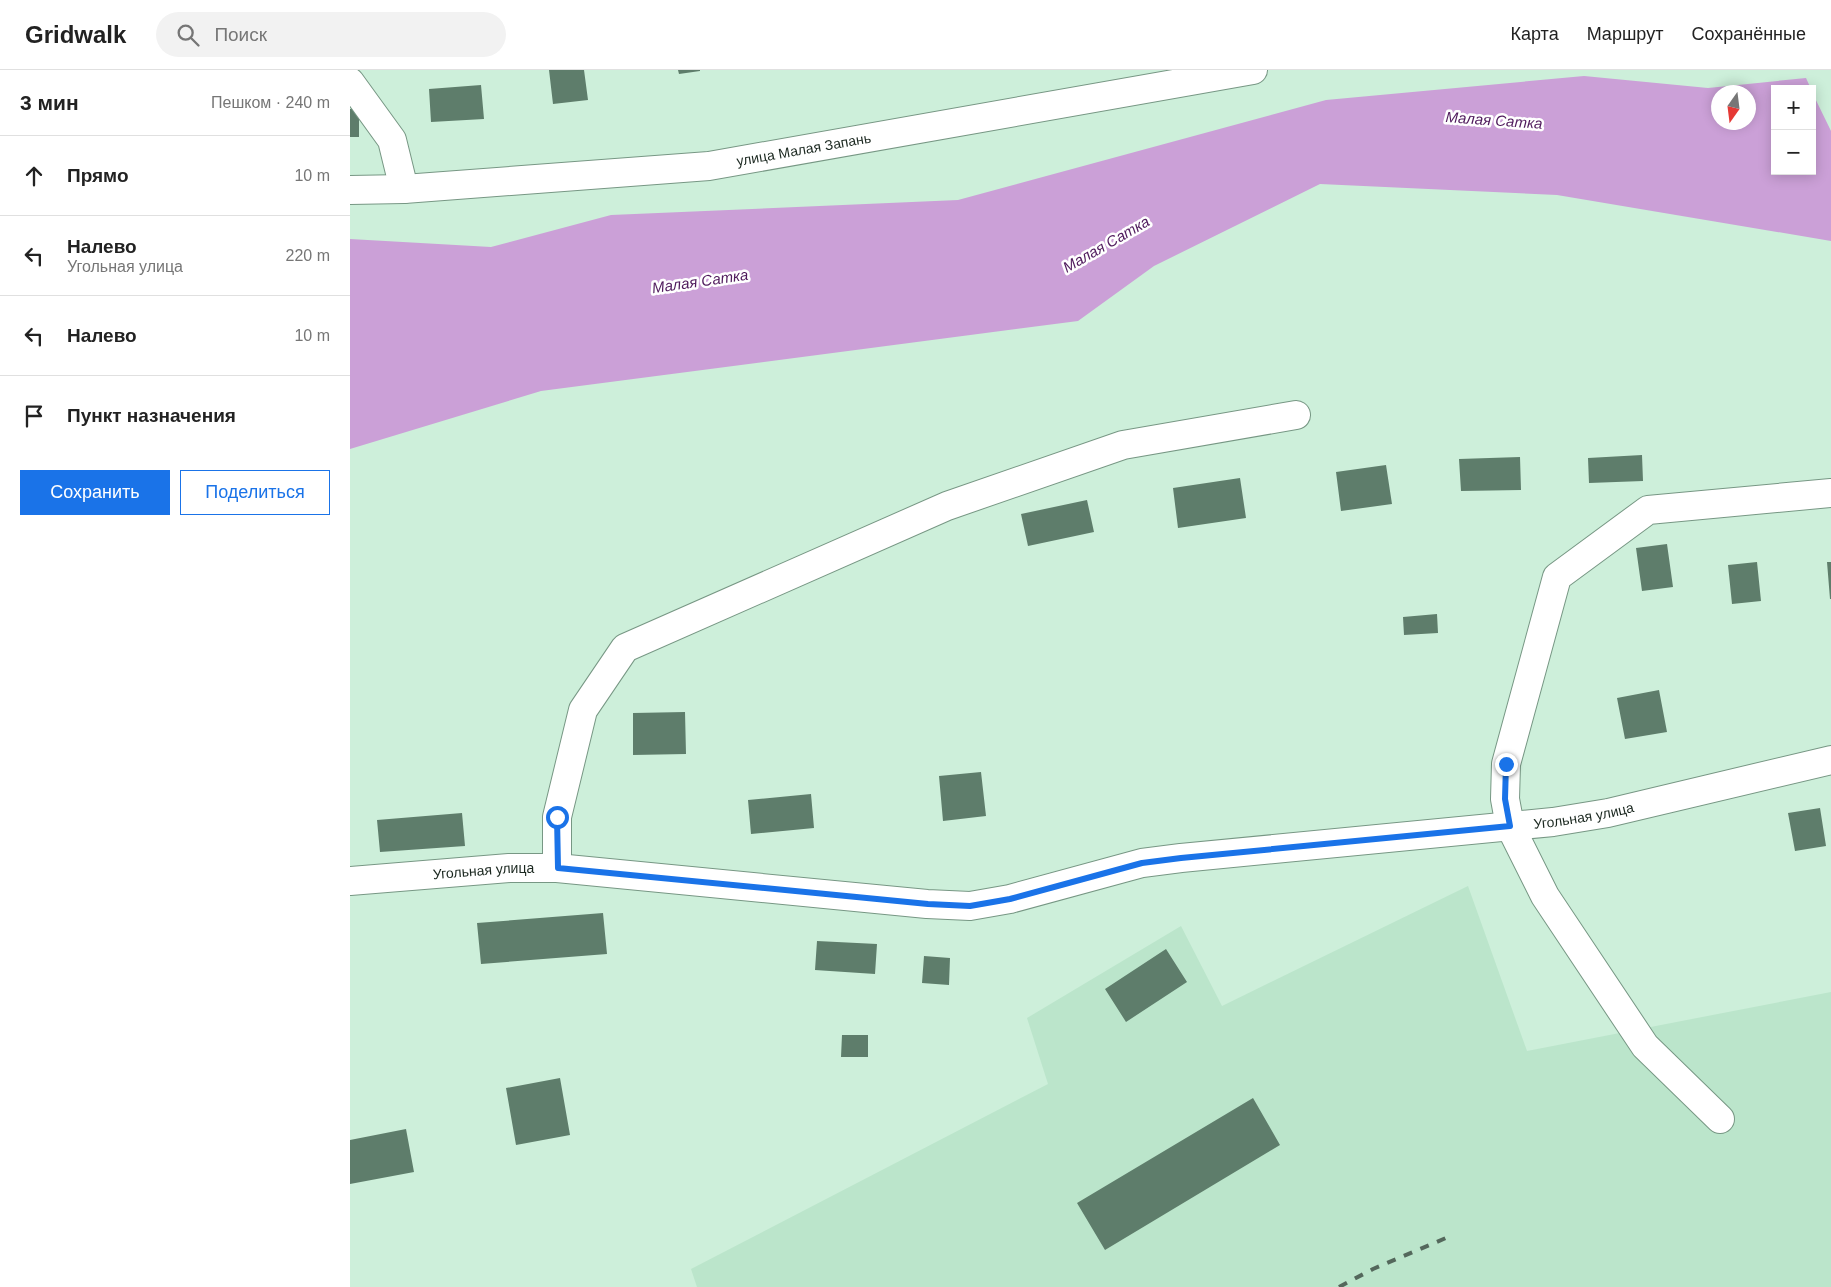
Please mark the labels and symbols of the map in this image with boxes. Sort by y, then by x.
north arrow [1711,85,1756,130]
water label: Малая Сатка [1445,108,1543,132]
street label: улица Малая Запань [735,130,872,169]
water label: Малая Сатка [1060,212,1152,276]
water label: Малая Сатка [651,266,749,296]
route end [1495,753,1518,776]
street label: Угольная улица [1533,799,1636,832]
route start [546,806,569,829]
street label: Угольная улица [432,860,534,882]

